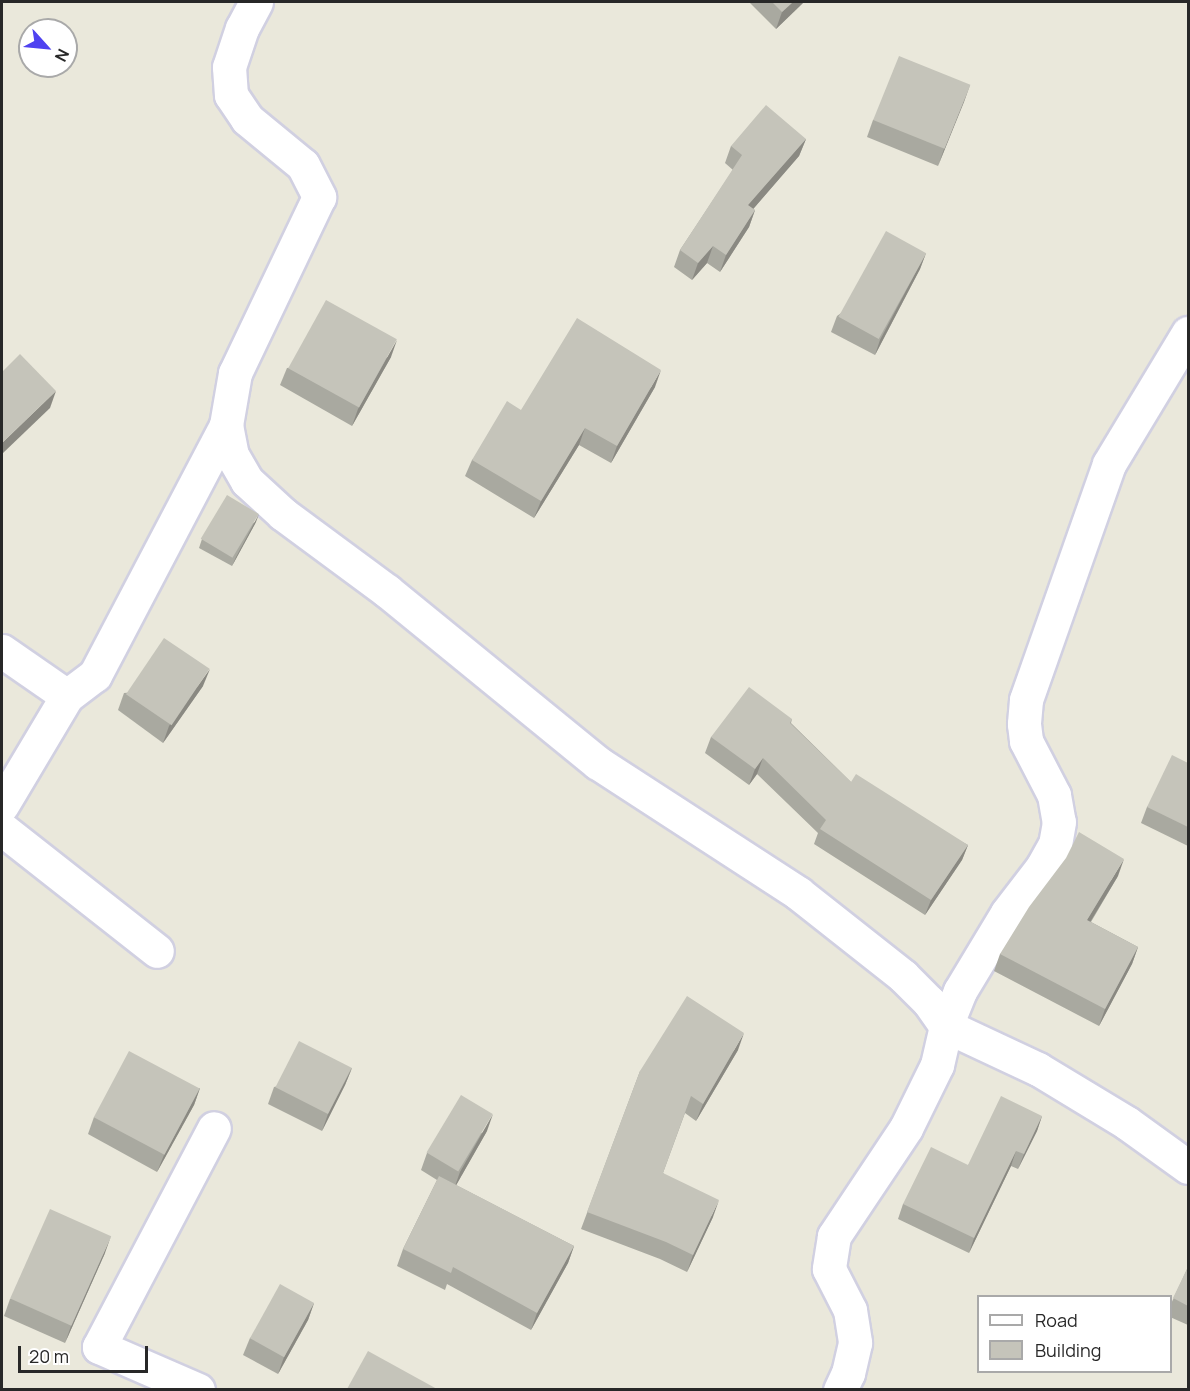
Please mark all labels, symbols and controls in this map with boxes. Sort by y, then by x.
north arrow [18,18,78,78]
text: N [50,45,75,65]
legend [977,1295,1172,1373]
text: Road [1035,1308,1078,1332]
scale bar [21,1334,152,1372]
text: Building [1035,1338,1101,1362]
text: 20 m [29,1344,69,1368]

